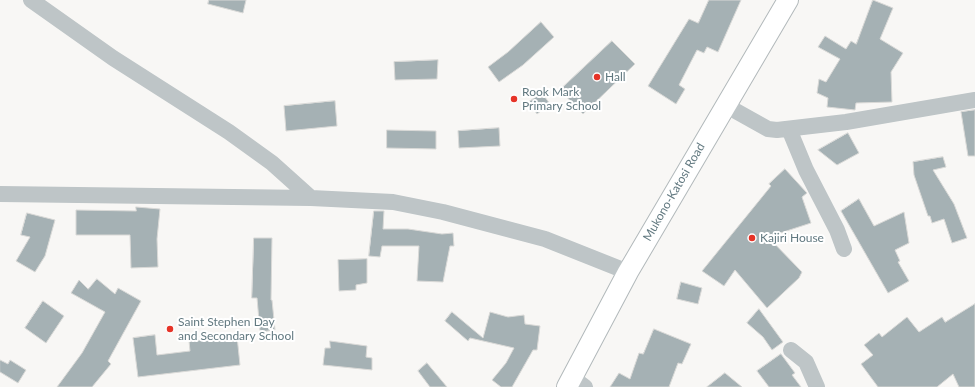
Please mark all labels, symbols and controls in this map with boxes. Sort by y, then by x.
place label: Hall [605,70,626,84]
marker: Hall [592,72,602,82]
place label: Rook Mark Primary School [522,85,601,113]
marker: Rook Mark Primary School [509,94,519,104]
street label: Mukono-Katosi Road [640,140,708,244]
place label: Kajiri House [760,231,824,245]
marker: Kajiri House [747,233,757,243]
place label: Saint Stephen Day and Secondary School [178,315,294,343]
marker: Saint Stephen Day and Secondary School [165,324,175,334]

